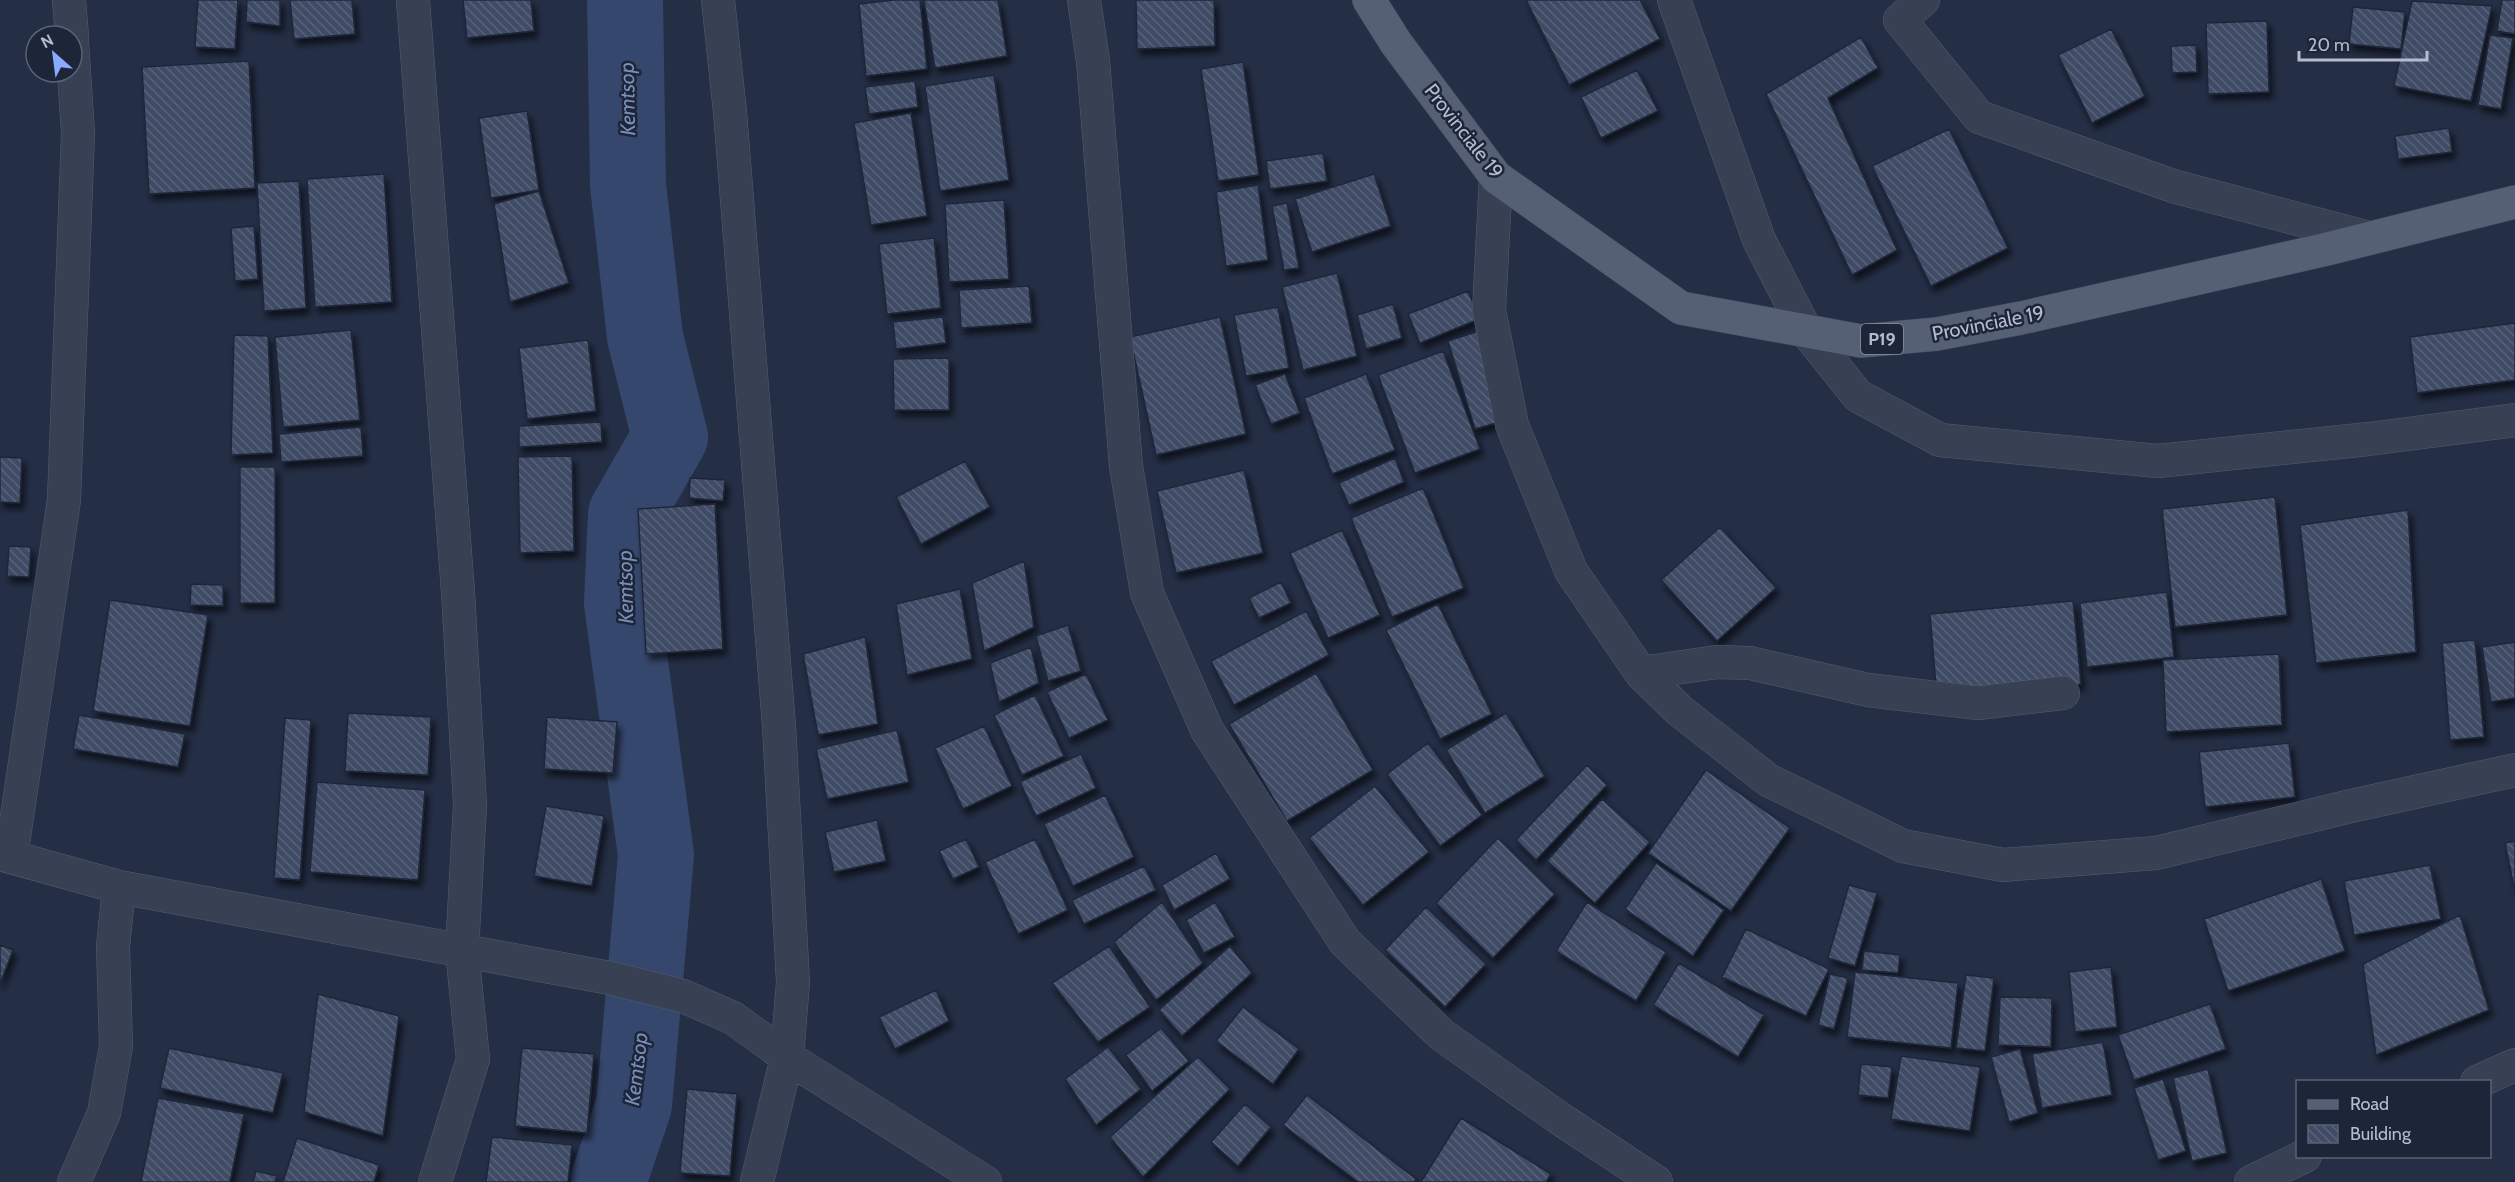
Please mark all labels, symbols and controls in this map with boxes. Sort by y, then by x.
north arrow [24,24,84,84]
scale bar [2299,24,2426,62]
text: N [38,30,57,52]
text: 20 m [2308,34,2350,56]
water label: Kemtsop [614,62,640,136]
street label: Provinciale 19 [1420,79,1508,183]
street label: Provinciale 19 [1930,300,2046,346]
road number: P19 [1861,324,1903,354]
water label: Kemtsop [612,550,638,624]
water label: Kemtsop [619,1031,653,1107]
legend [2296,1080,2491,1158]
text: Road [2350,1093,2389,1115]
text: Building [2350,1123,2412,1145]

